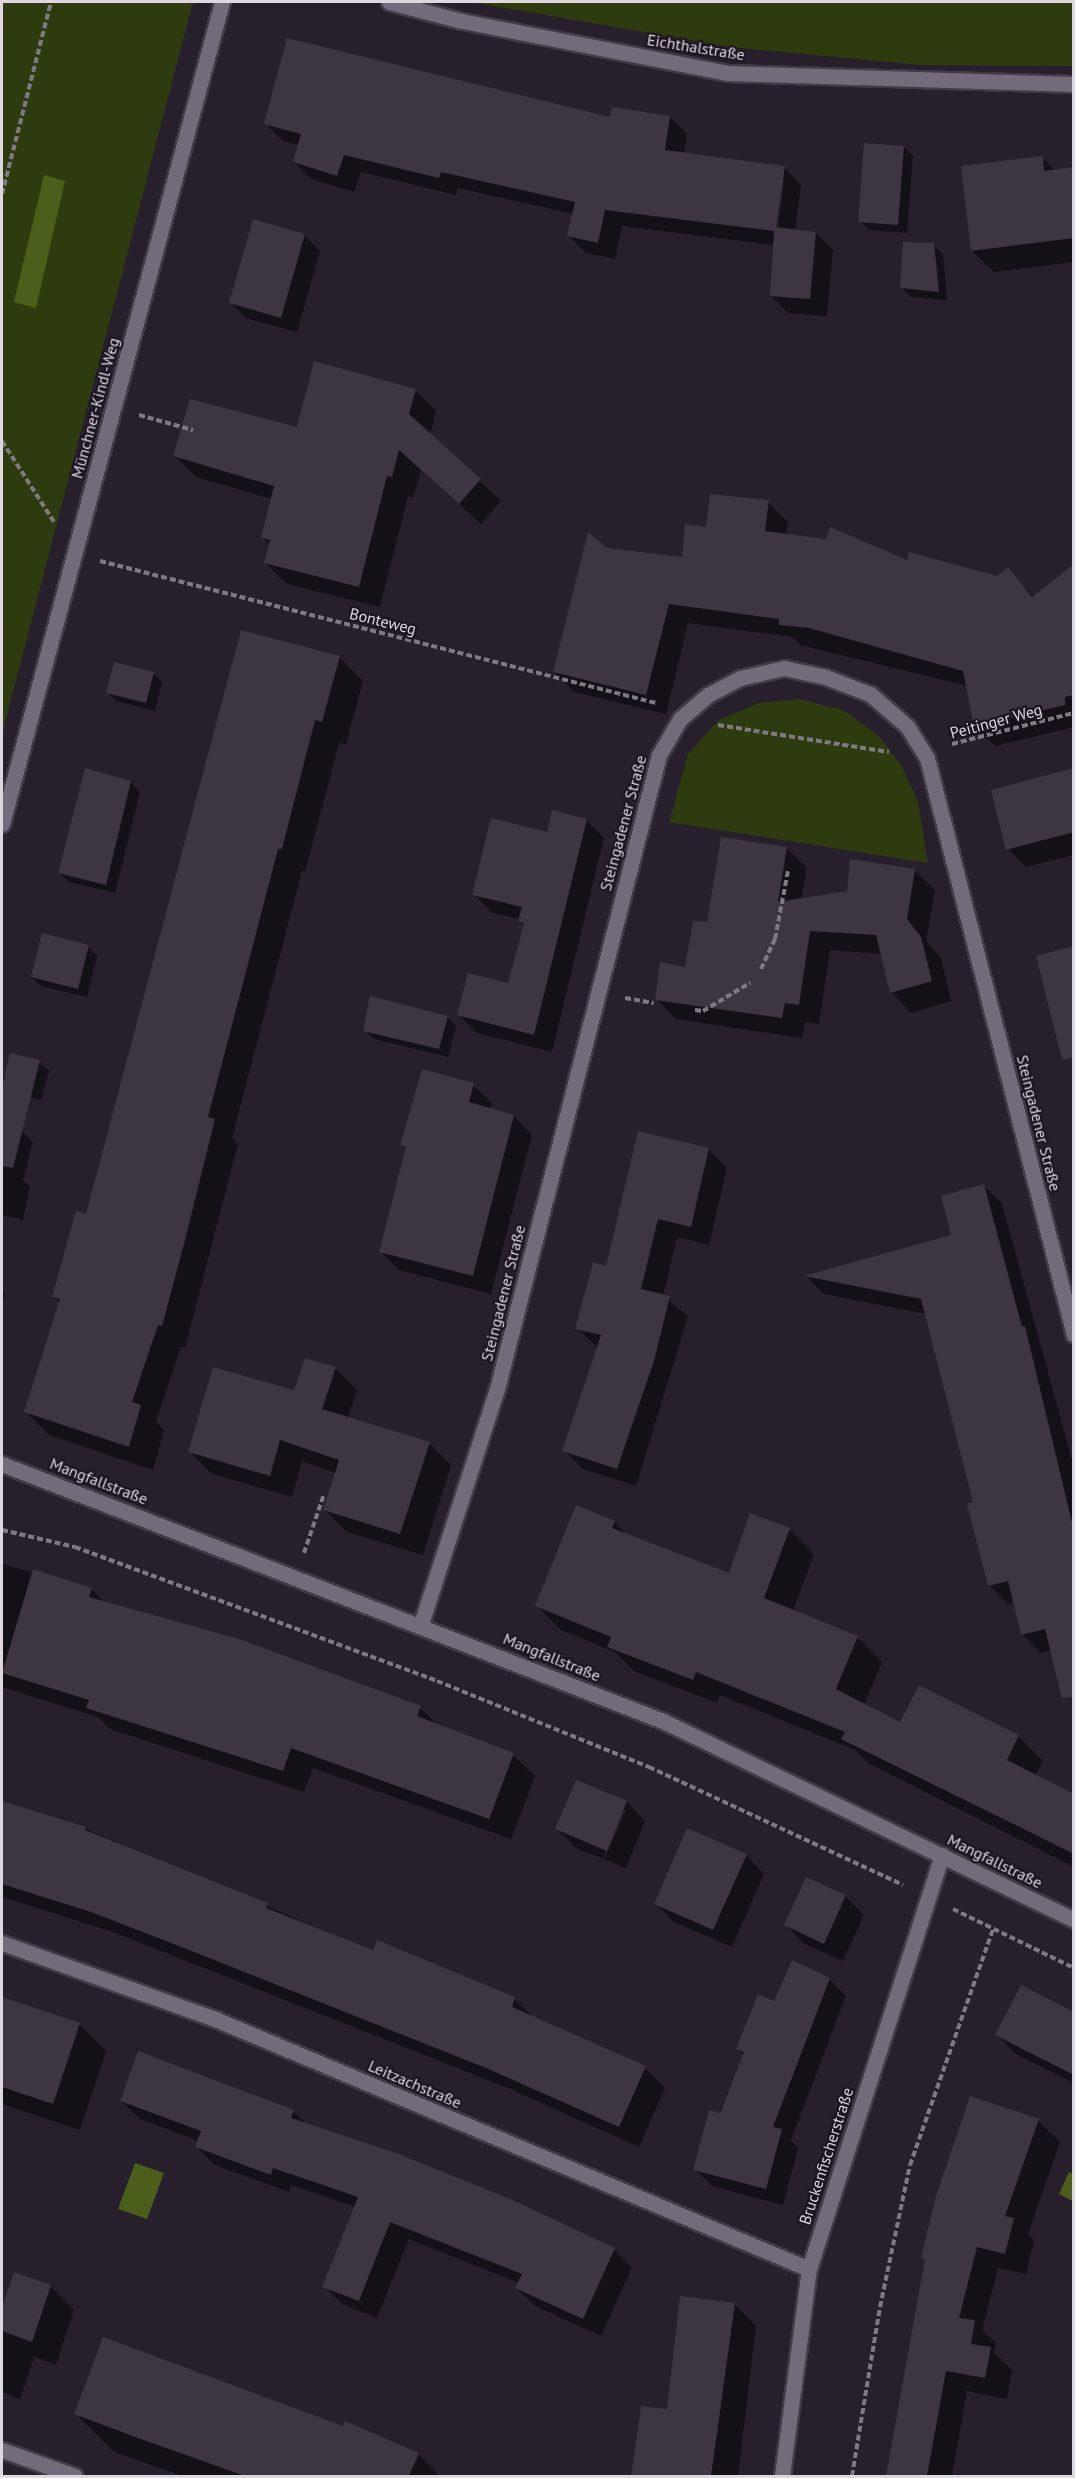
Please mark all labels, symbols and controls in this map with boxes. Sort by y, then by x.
street label: Eichthalstraße [646,30,746,64]
street label: Münchner-Kindl-Weg [67,335,123,481]
street label: Bonteweg [348,603,418,639]
street label: Peitinger Weg [948,699,1044,743]
street label: Steingadener Straße [596,753,650,893]
street label: Steingadener Straße [1013,1053,1065,1193]
street label: Steingadener Straße [477,1223,529,1363]
street label: Mangfallstraße [47,1453,151,1509]
street label: Mangfallstraße [500,1629,604,1685]
street label: Mangfallstraße [944,1830,1046,1892]
street label: Leitzachstraße [366,2056,464,2112]
street label: Bruckenfischerstraße [795,2085,857,2227]

